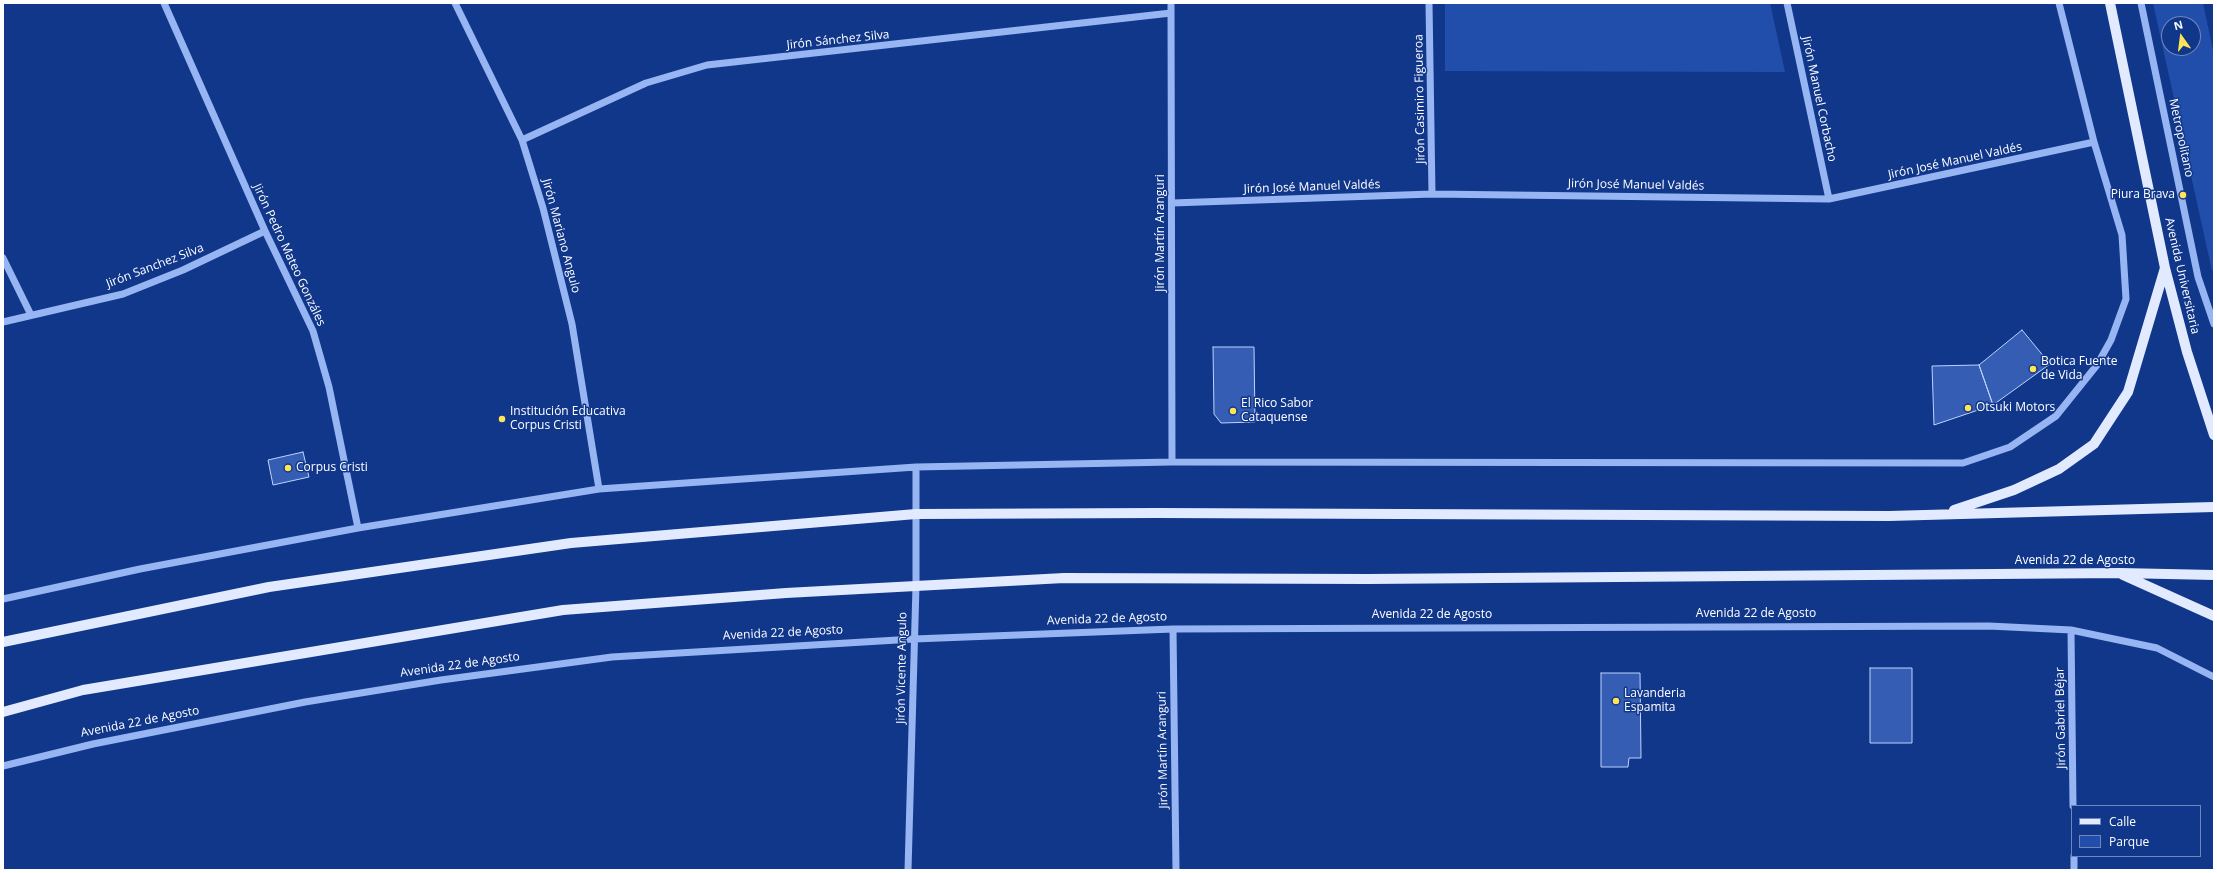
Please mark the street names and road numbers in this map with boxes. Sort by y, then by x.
street label: Jirón Sánchez Silva [786,27,890,53]
street label: Jirón Casimiro Figueroa [1412,34,1428,164]
street label: Jirón Manuel Corbacho [1799,35,1839,163]
street label: Metropolitano [2166,97,2196,179]
street label: Jirón José Manuel Valdés [1887,140,2023,182]
street label: Jirón Martín Aranguri [1154,174,1168,292]
street label: Jirón Mariano Angulo [539,177,583,295]
street label: Jirón José Manuel Valdés [1243,177,1381,197]
street label: Jirón José Manuel Valdés [1568,177,1704,193]
street label: Jirón Pedro Mateo Gonzáles [250,182,328,328]
street label: Avenida Universitaria [2162,216,2202,336]
street label: Jirón Sanchez Silva [104,241,206,291]
street label: Avenida 22 de Agosto [2015,554,2135,568]
street label: Avenida 22 de Agosto [1696,607,1816,621]
street label: Avenida 22 de Agosto [1372,608,1492,622]
street label: Avenida 22 de Agosto [1047,610,1167,628]
street label: Jirón Vicente Angulo [894,612,910,724]
street label: Avenida 22 de Agosto [723,623,843,643]
street label: Avenida 22 de Agosto [399,649,521,681]
street label: Jirón Gabriel Béjar [2053,667,2069,769]
street label: Jirón Martín Aranguri [1155,691,1171,809]
street label: Avenida 22 de Agosto [80,703,200,741]

